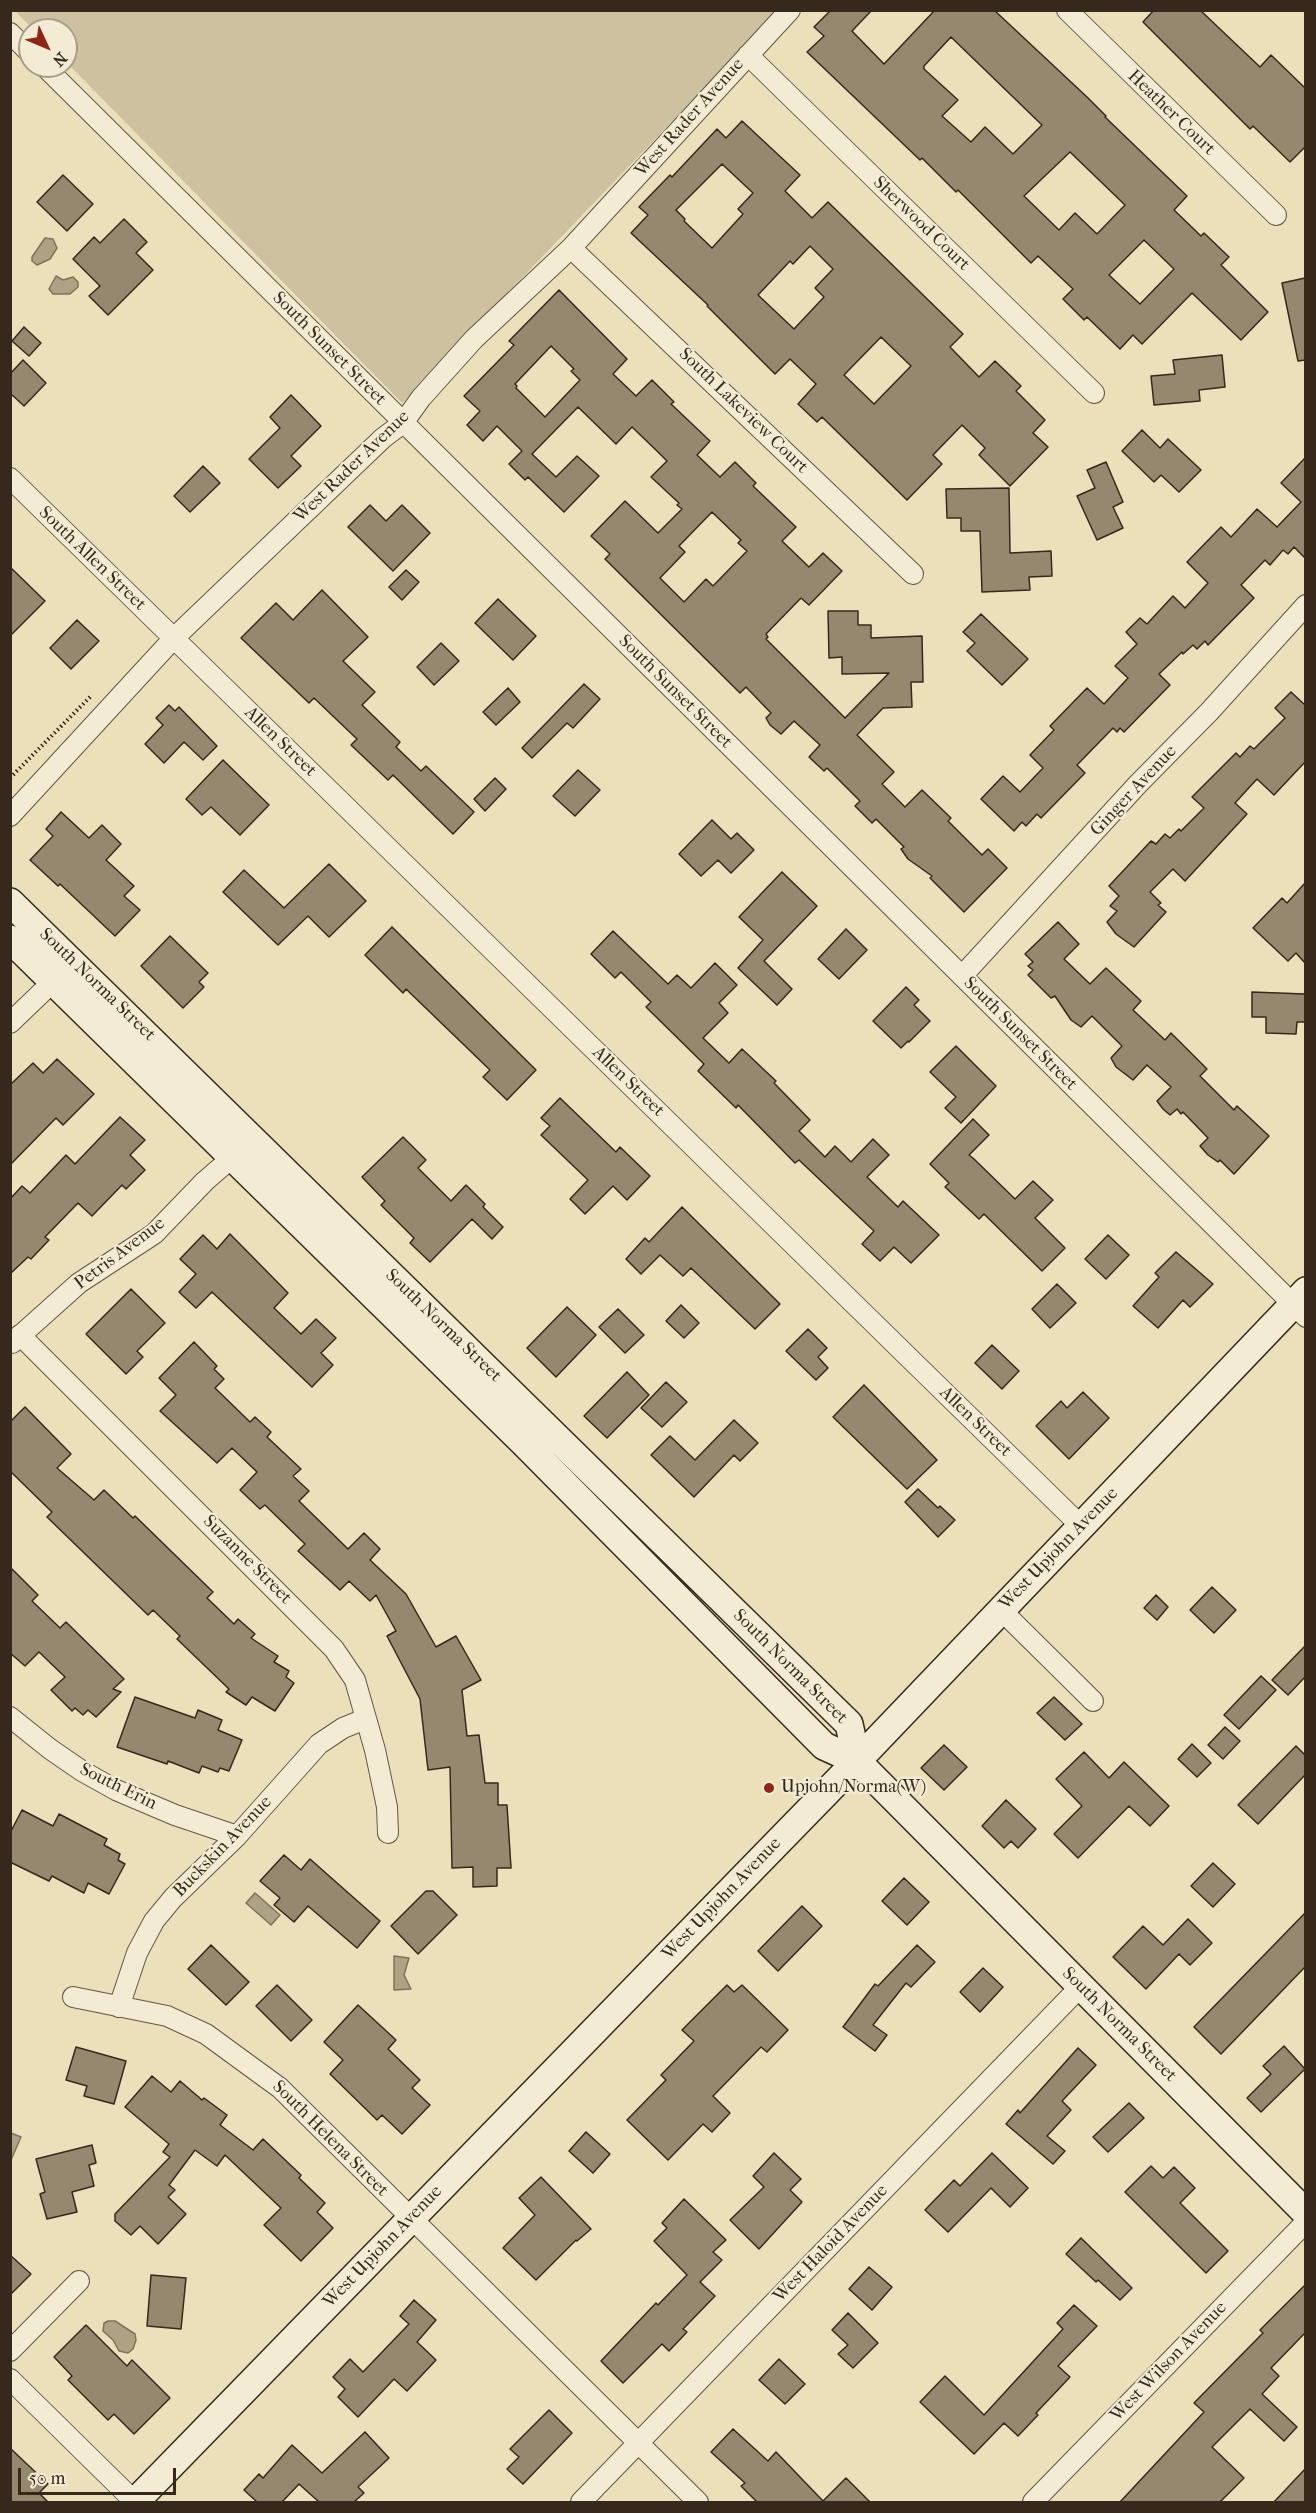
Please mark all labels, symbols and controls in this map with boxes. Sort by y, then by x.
north arrow [18,18,78,78]
text: N [49,48,71,70]
street label: West Rader Avenue [631,54,749,182]
street label: Heather Court [1123,66,1219,160]
street label: Sherwood Court [868,172,974,276]
street label: South Sunset Street [268,288,390,410]
street label: South Lakeview Court [674,344,812,478]
street label: West Rader Avenue [290,406,414,528]
street label: South Allen Street [34,502,150,616]
street label: South Sunset Street [614,631,736,753]
street label: Allen Street [239,702,321,782]
street label: Ginger Avenue [1086,741,1182,841]
street label: South Norma Street [34,924,160,1046]
street label: South Sunset Street [959,973,1081,1095]
street label: Allen Street [587,1042,669,1122]
street label: Petris Avenue [71,1213,169,1295]
street label: South Norma Street [380,1265,506,1387]
street label: Allen Street [934,1382,1016,1462]
street label: West Upjohn Avenue [995,1483,1123,1615]
street label: Suzanne Street [198,1511,296,1609]
street label: South Norma Street [728,1605,852,1729]
street label: South Erin [76,1759,160,1815]
place label: Upjohn/Norma(W) [781,1777,926,1799]
marker: Upjohn/Norma(W) [762,1781,776,1795]
street label: Buckskin Avenue [169,1792,277,1902]
street label: West Upjohn Avenue [658,1833,786,1965]
street label: South Norma Street [1057,1963,1181,2087]
street label: South Helena Street [267,2076,393,2202]
street label: West Upjohn Avenue [319,2181,447,2313]
street label: West Haloid Avenue [769,2181,893,2307]
street label: West Wilson Avenue [1106,2298,1232,2426]
scale bar [21,2456,178,2494]
text: 50 m [29,2468,65,2489]

